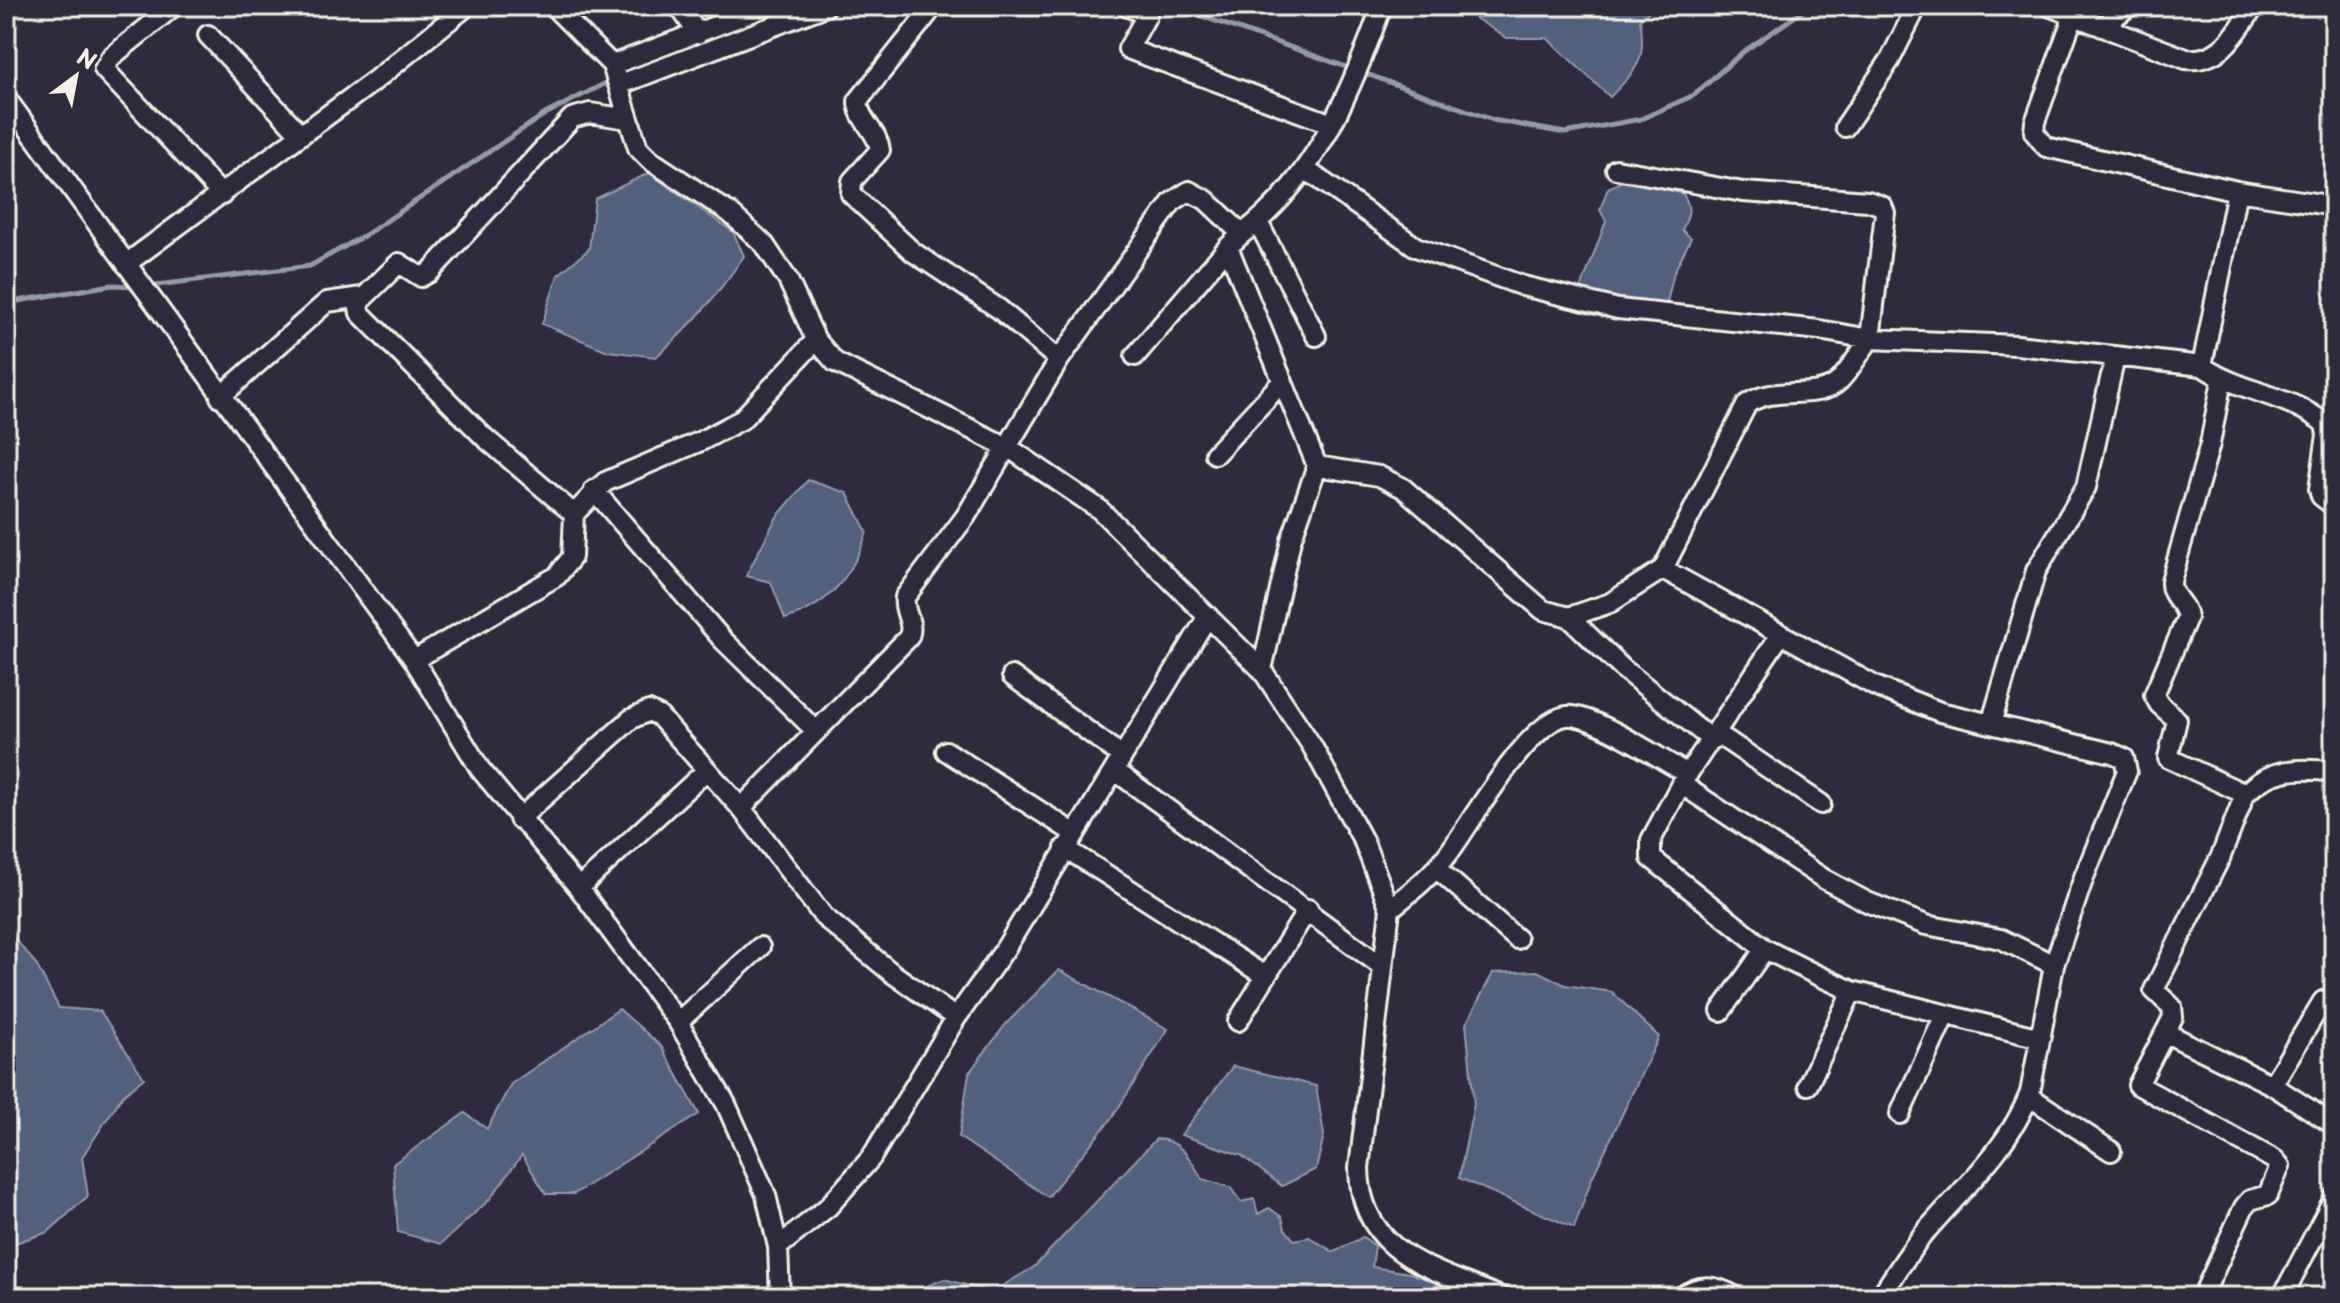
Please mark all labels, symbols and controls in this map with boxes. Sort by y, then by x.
north arrow [36,36,116,116]
text: N [71,39,104,76]

